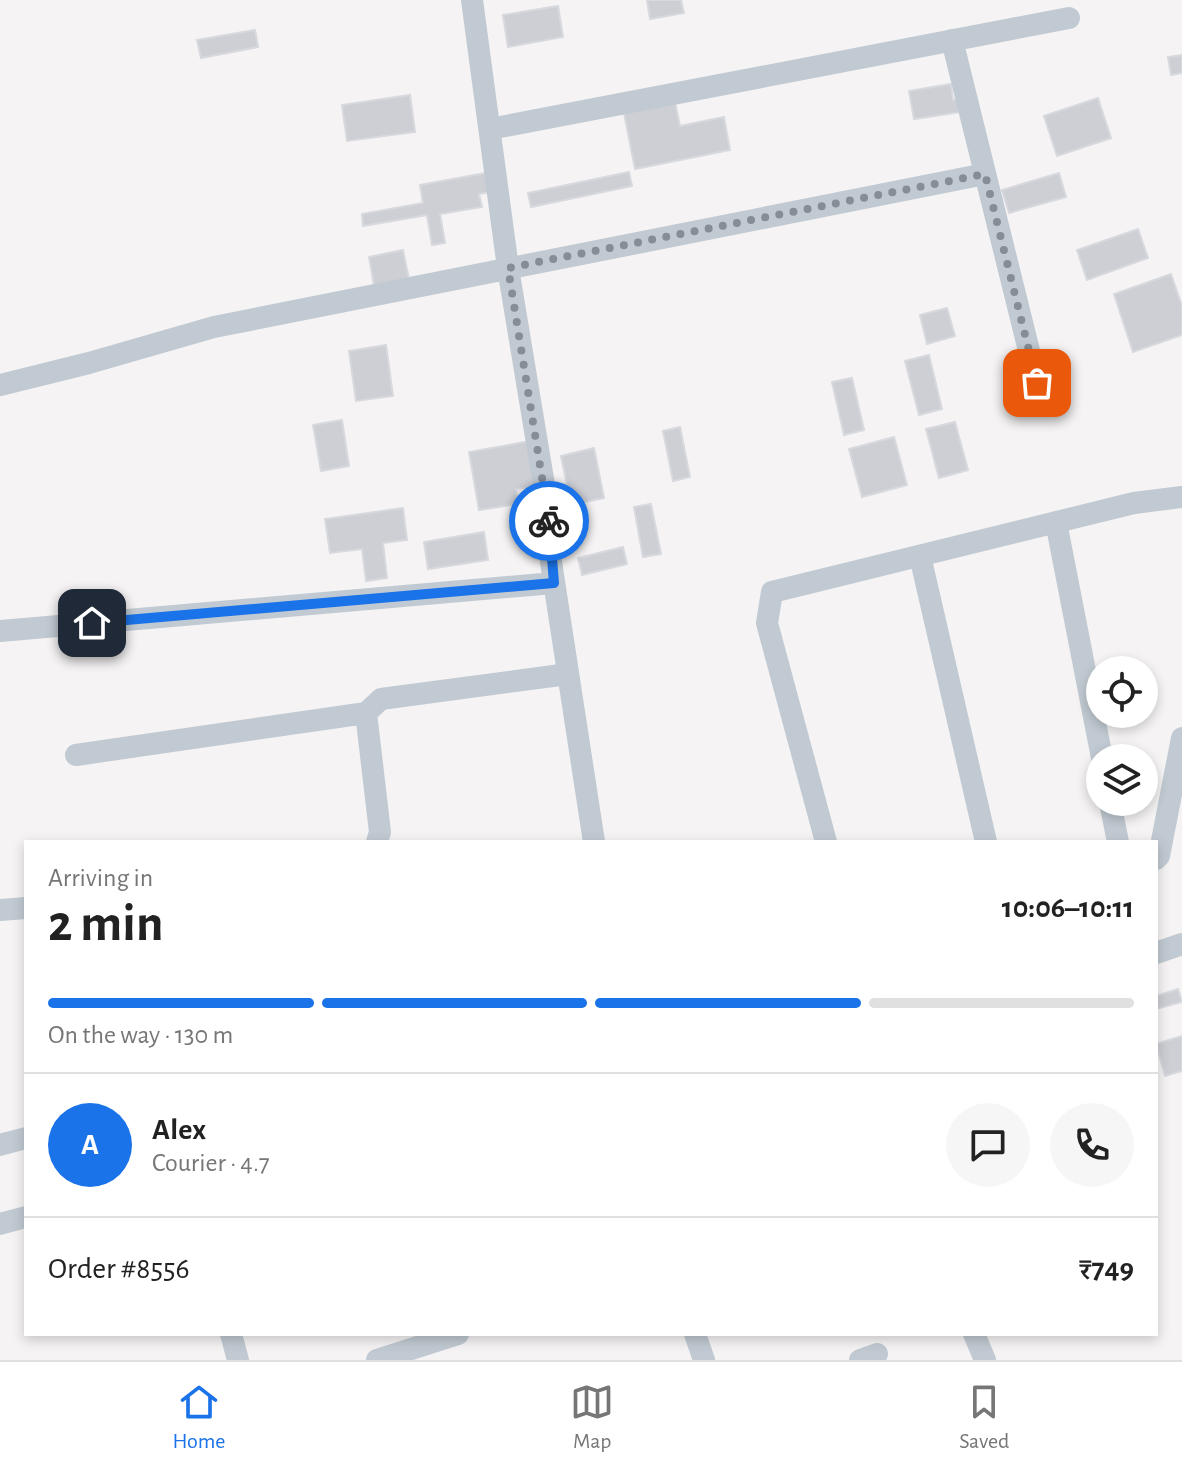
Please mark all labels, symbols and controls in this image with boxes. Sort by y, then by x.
pin [1003,349,1071,417]
icon: bag [1015,361,1059,405]
courier [509,481,589,561]
icon: bike [527,499,571,543]
pin [58,589,126,657]
icon: home [70,601,114,645]
map controls [1086,656,1158,816]
button: locate [1086,656,1158,728]
button: layers [1086,744,1158,816]
text: Arriving in [48,865,153,891]
text: 10:06–10:11 [1002,893,1134,923]
text: 2 min [48,898,163,950]
text: On the way · 130 m [48,1022,233,1048]
button: chat [946,1103,1030,1187]
button: phone [1050,1103,1134,1187]
text: Alex [152,1115,206,1145]
text: A [81,1130,99,1160]
text: Courier · 4.7 [152,1150,270,1176]
text: Order #8556 [48,1254,190,1284]
text: ₹749 [1079,1254,1134,1284]
tab: Home [172,1380,225,1454]
tab: Map [570,1380,614,1454]
tab: Saved [959,1380,1010,1454]

